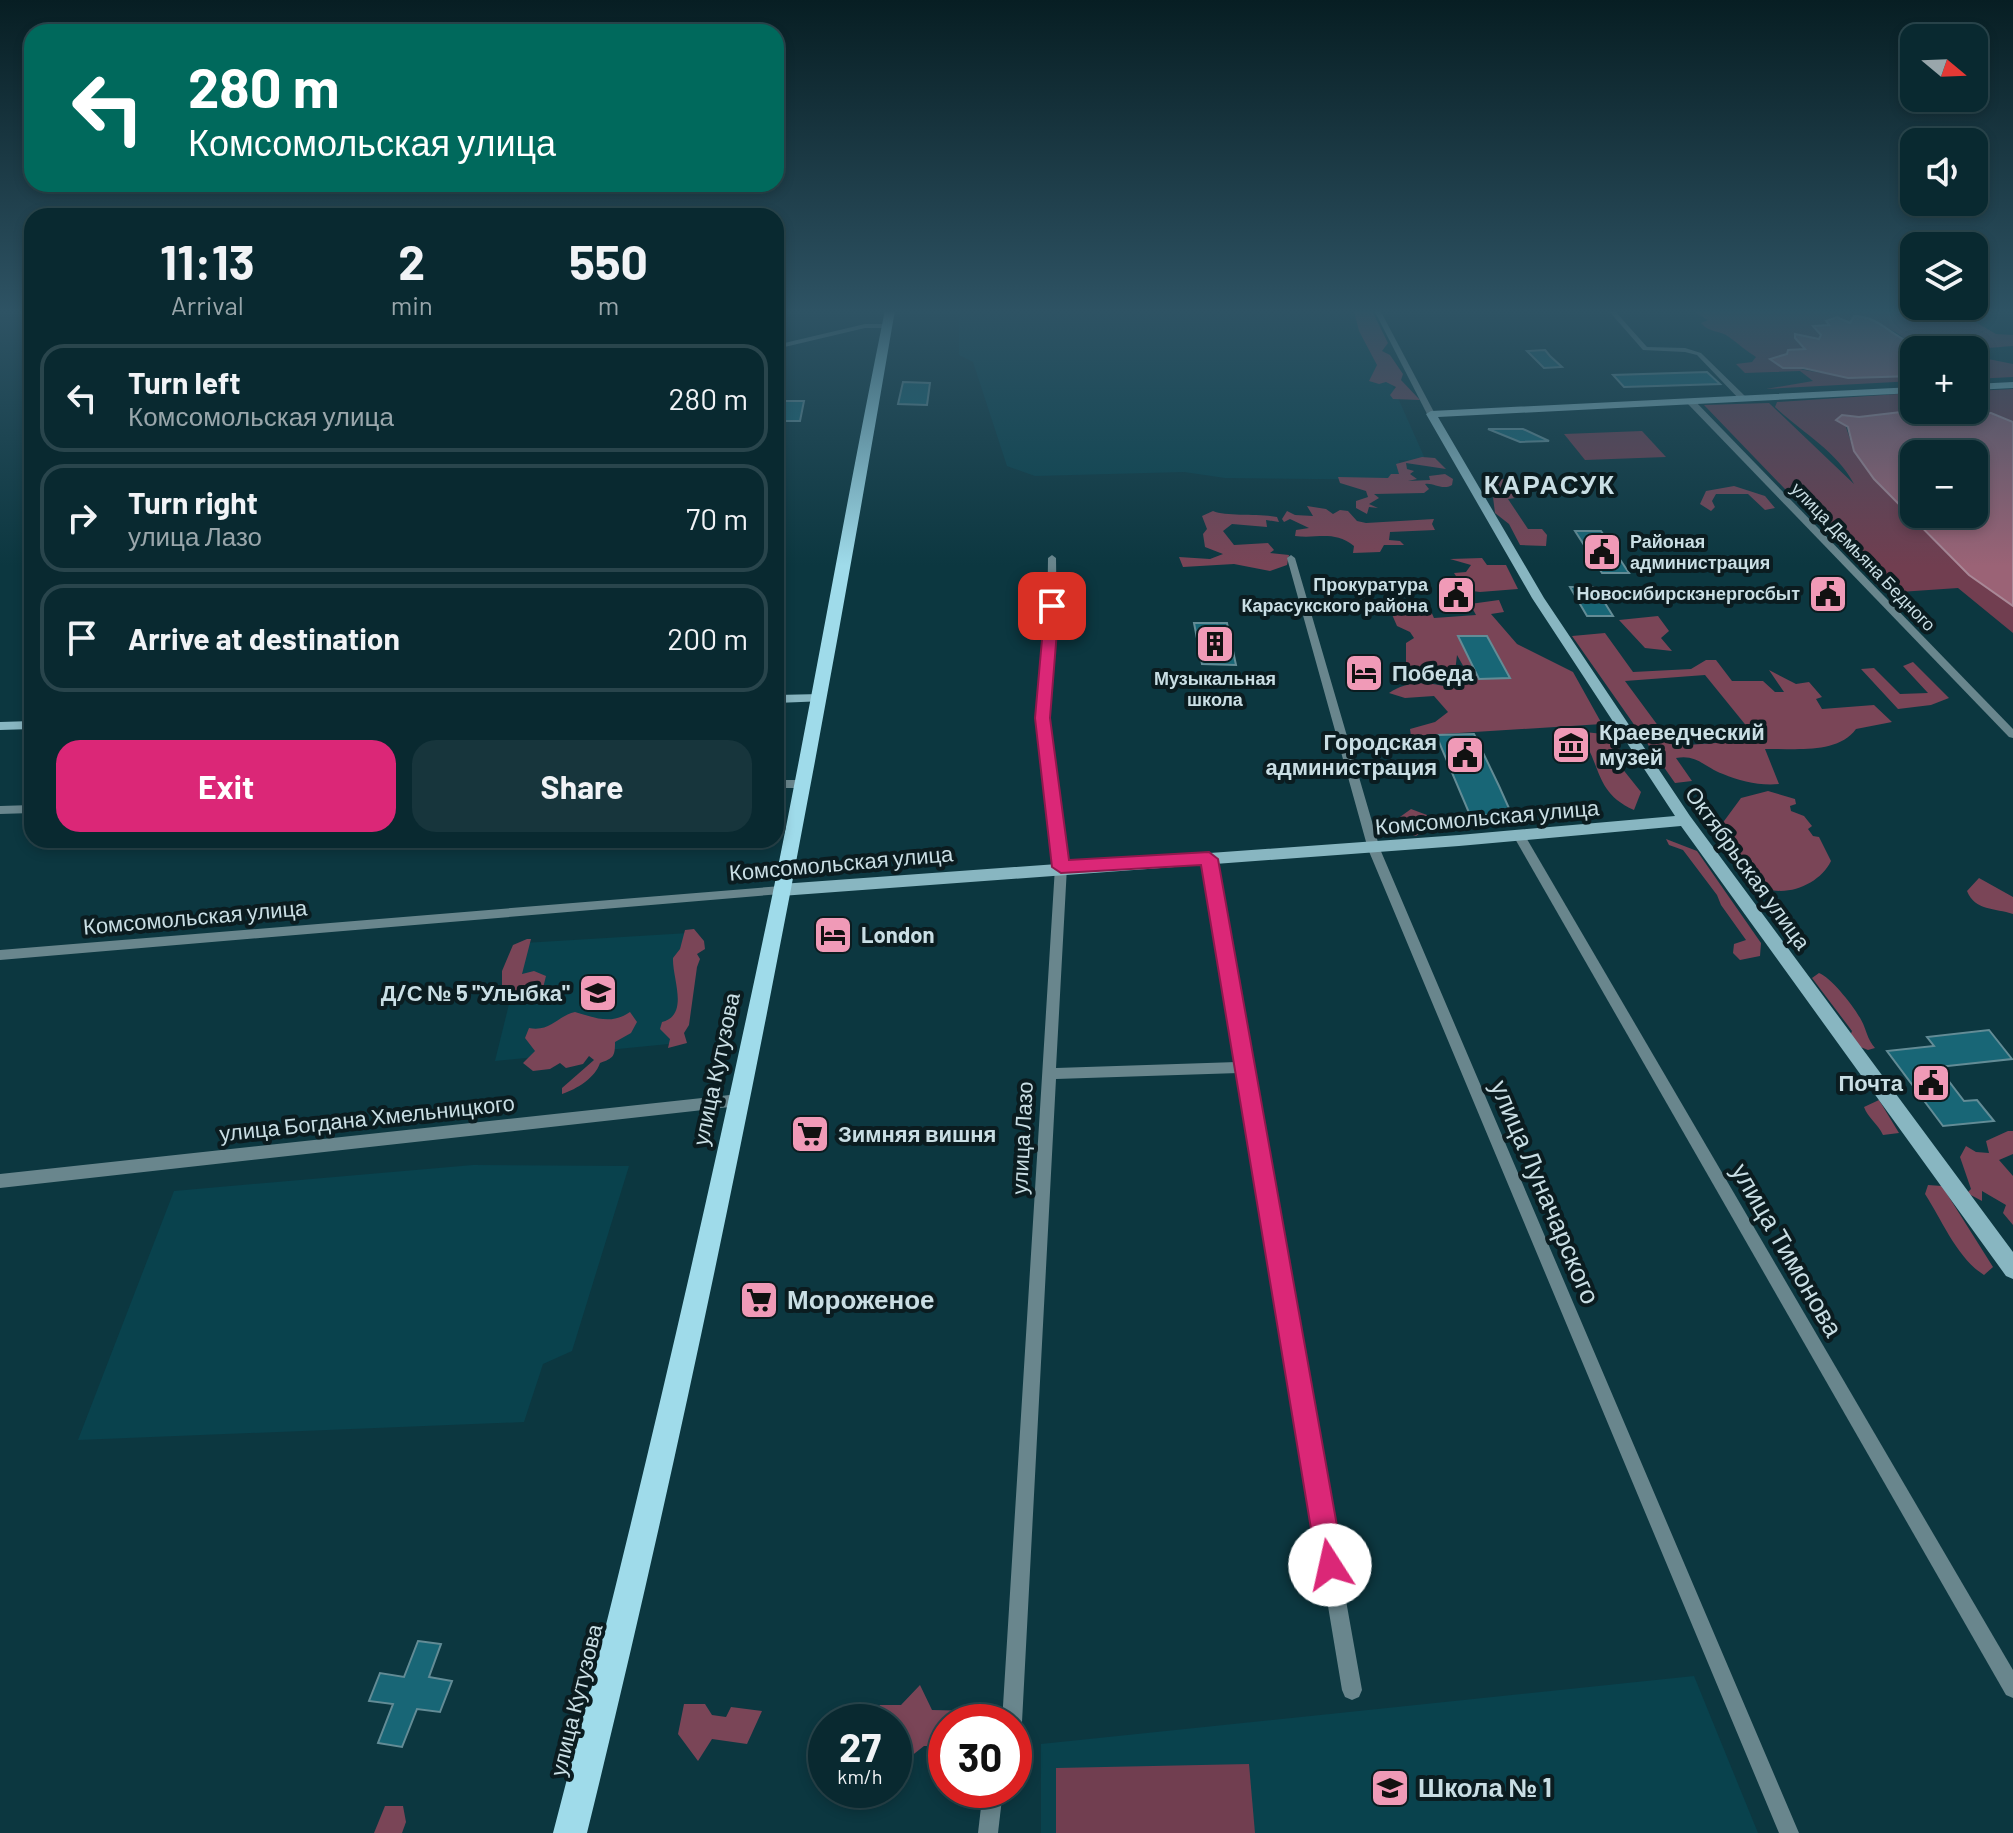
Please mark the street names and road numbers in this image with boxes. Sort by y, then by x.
street label: улица Демьяна Бедного [1787,477,1941,635]
street label: Октябрьская улица [1680,781,1817,955]
street label: Комсомольская улица [1374,793,1601,840]
street label: Комсомольская улица [728,839,955,886]
street label: Комсомольская улица [82,893,309,940]
street label: улица Кутузова [686,989,745,1148]
street label: улица Луначарского [1485,1075,1608,1308]
street label: улица Лазо [1005,1081,1038,1195]
street label: улица Богдана Хмельницкого [218,1089,516,1146]
street label: улица Тимонова [1726,1157,1851,1342]
street label: улица Кутузова [544,1620,608,1779]

